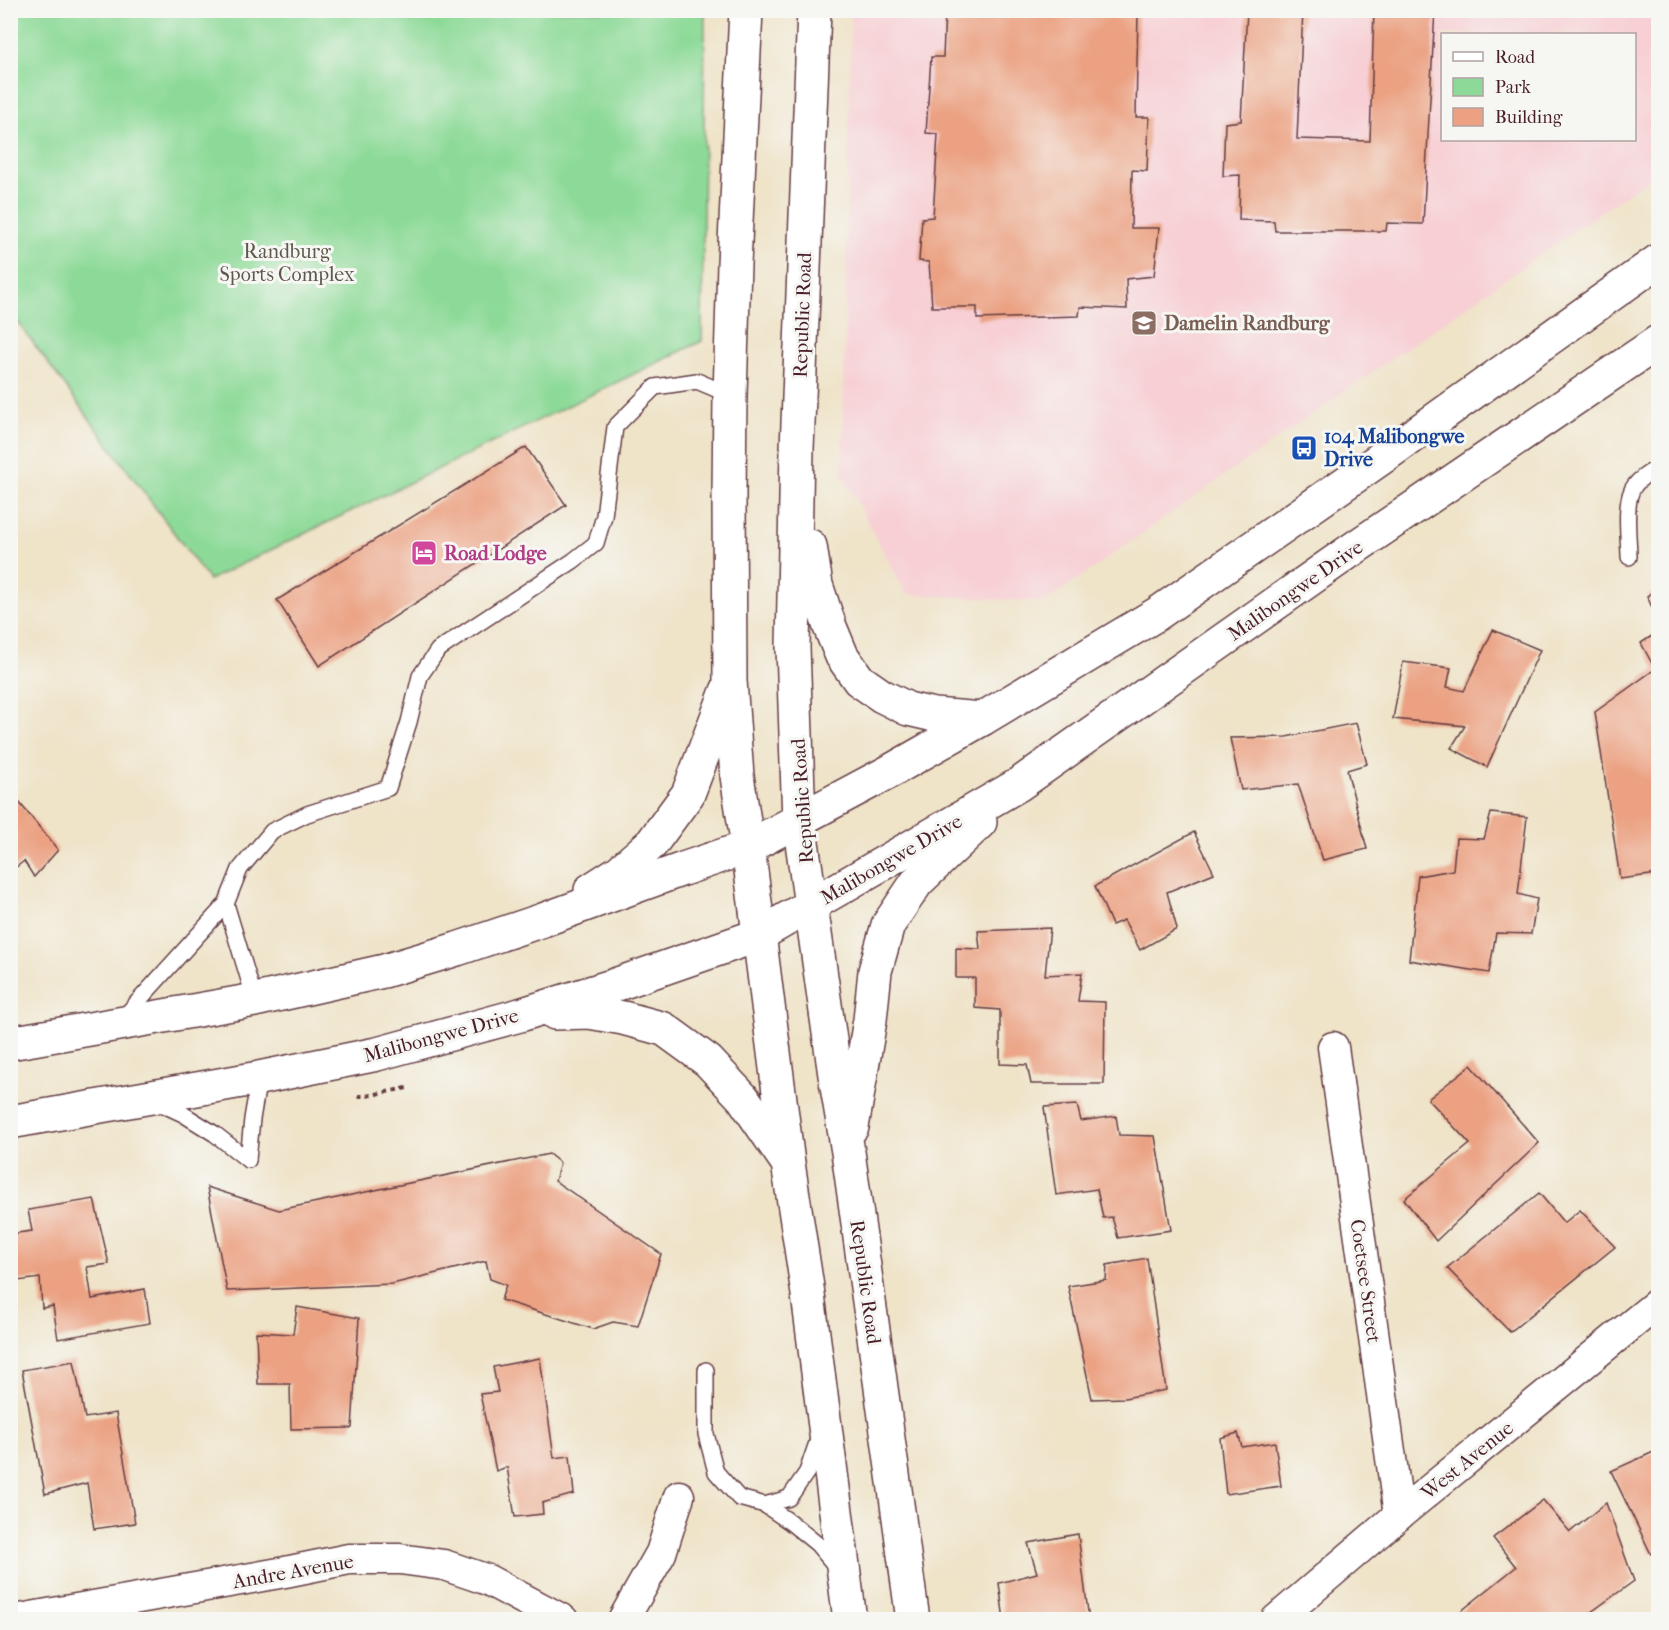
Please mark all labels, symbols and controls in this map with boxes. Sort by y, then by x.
legend [1441,33,1636,141]
text: Road [1495,47,1535,68]
text: Park [1495,77,1532,98]
text: Building [1495,107,1563,128]
park label: Randburg Sports Complex [220,240,355,286]
street label: Republic Road [789,251,816,378]
school or university icon: Damelin Randburg [1129,308,1159,338]
place label: Damelin Randburg [1164,312,1331,335]
place label: 104 Malibongwe Drive [1324,425,1464,471]
bus stop icon: 104 Malibongwe Drive [1289,433,1319,463]
street label: Malibongwe Drive [1223,535,1367,646]
hotel icon: Road Lodge [409,538,439,568]
place label: Road Lodge [444,542,547,565]
street label: Republic Road [787,737,818,864]
street label: Malibongwe Drive [816,810,966,909]
street label: Malibongwe Drive [361,1004,521,1067]
street label: Republic Road [845,1218,886,1347]
street label: Coetsee Street [1345,1218,1386,1345]
street label: West Avenue [1416,1416,1518,1505]
street label: Andre Avenue [230,1550,356,1594]

